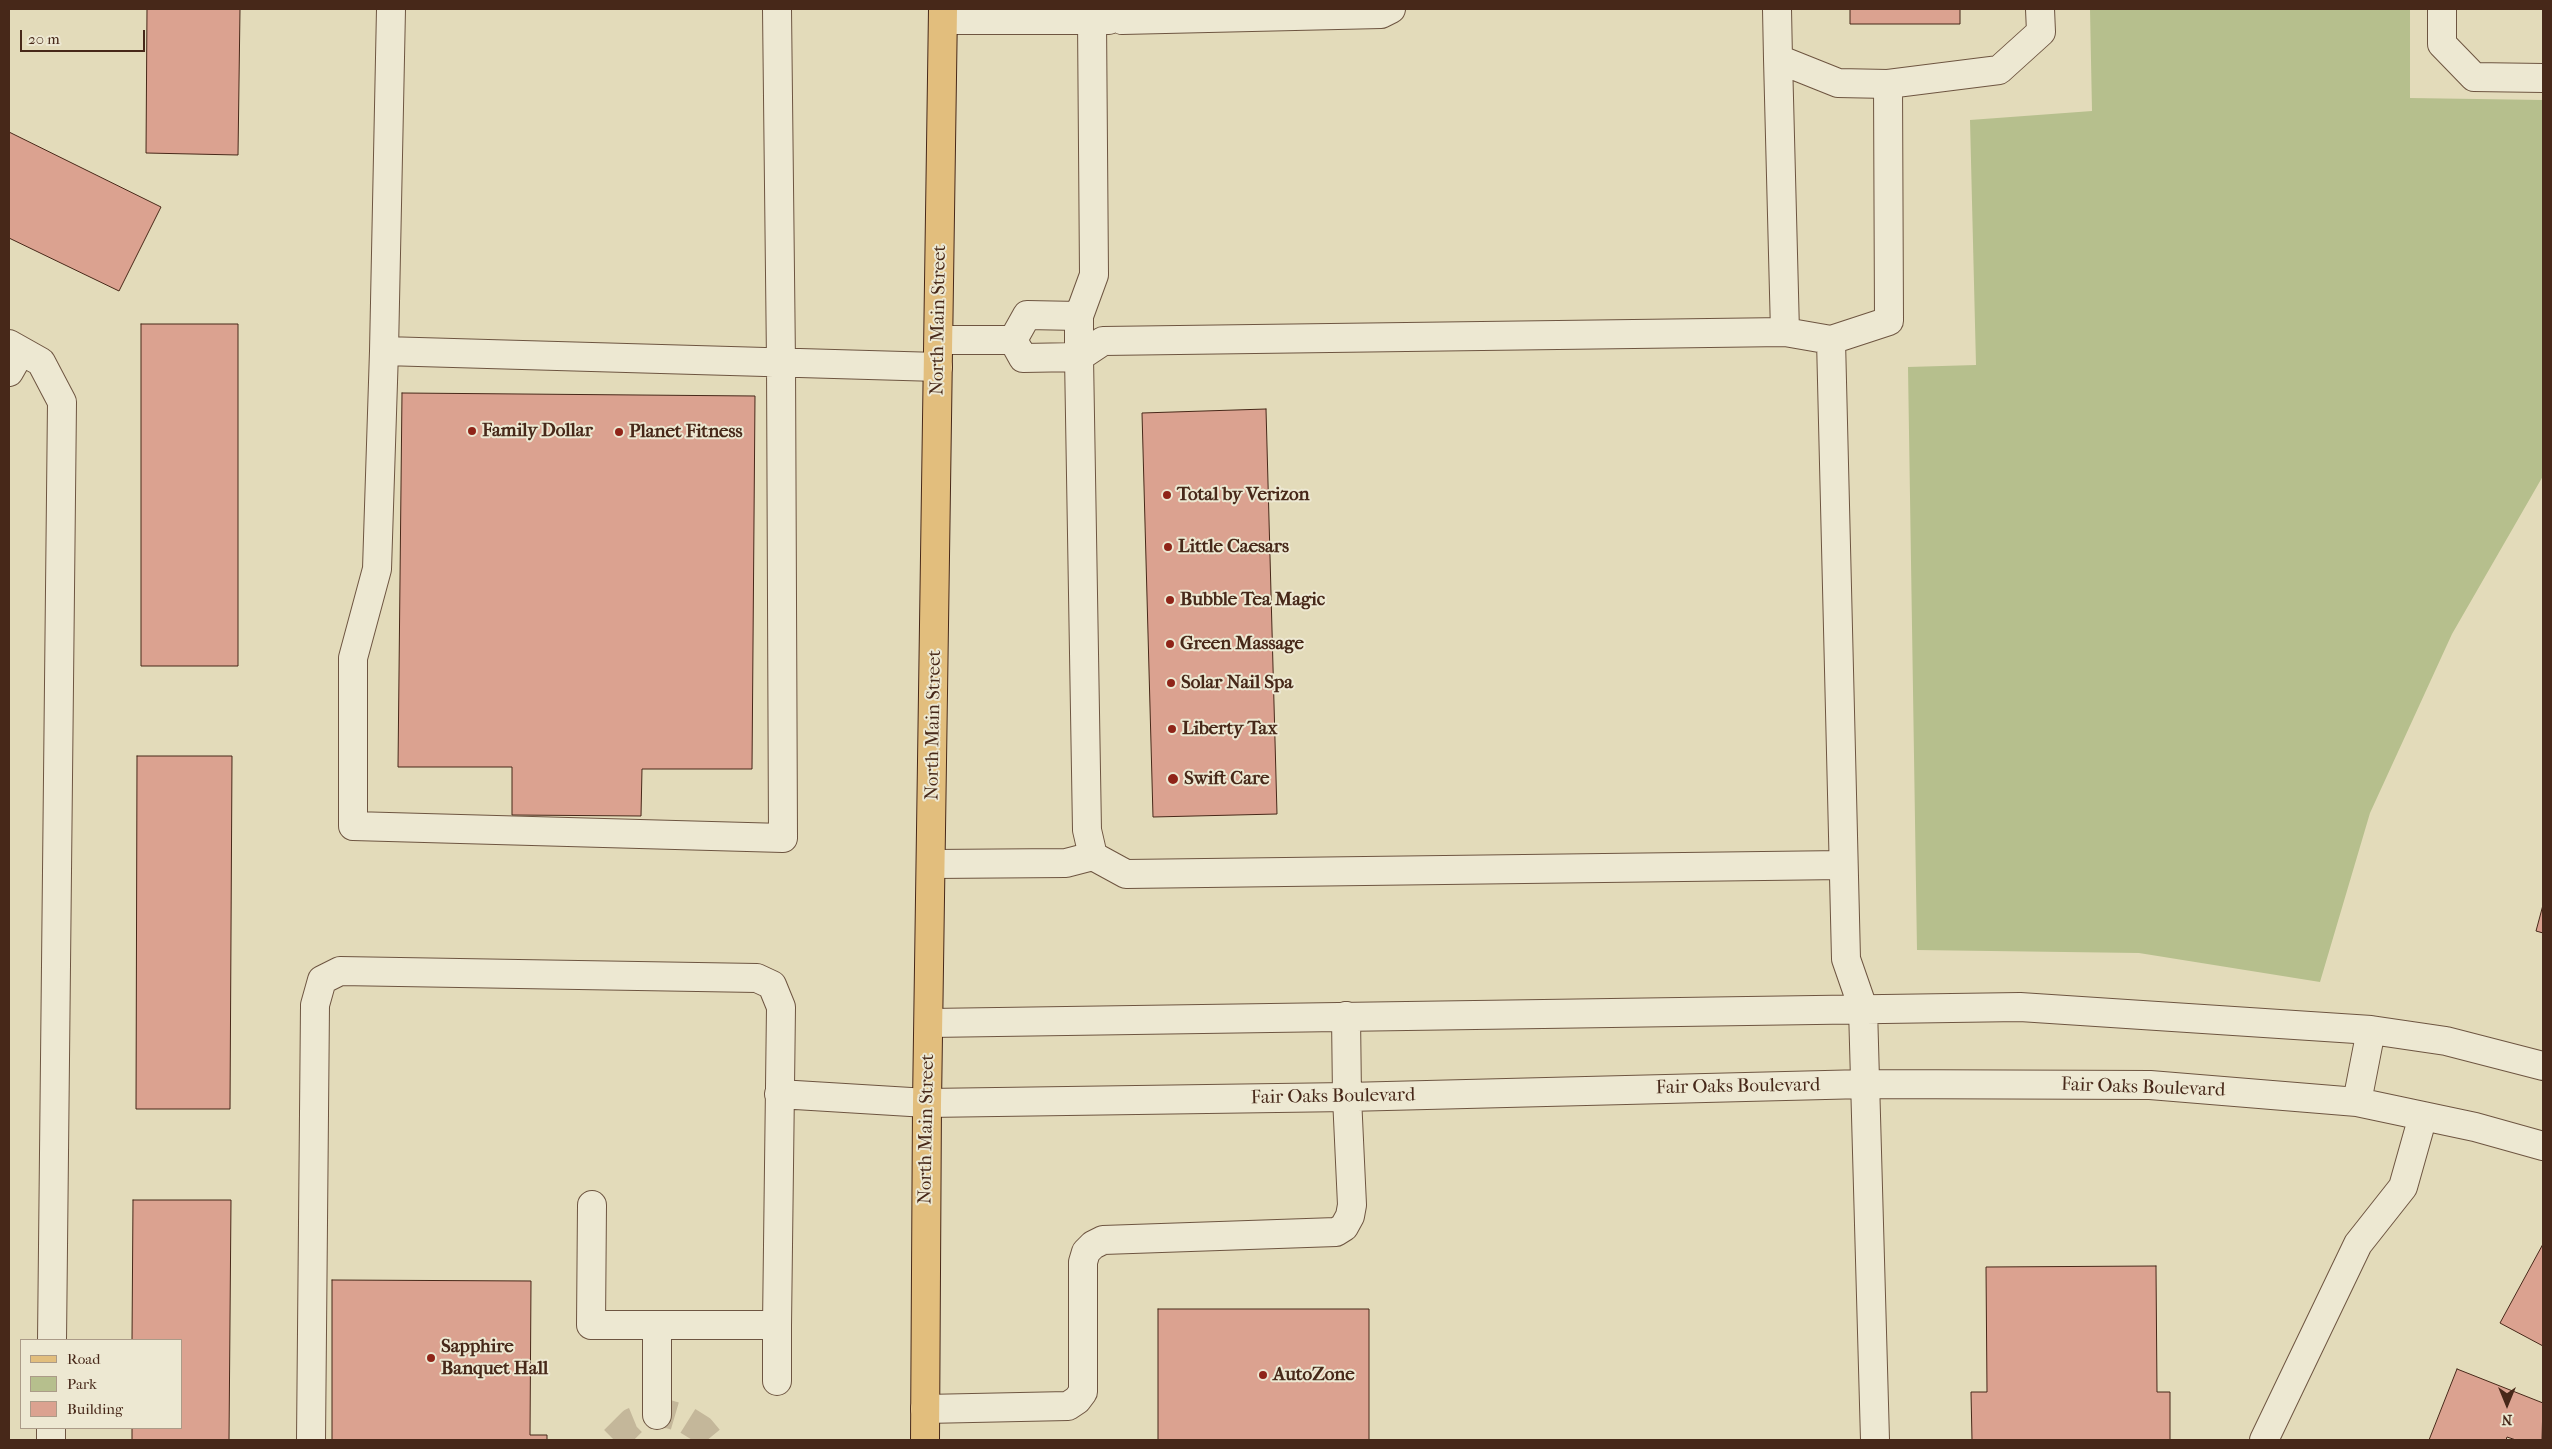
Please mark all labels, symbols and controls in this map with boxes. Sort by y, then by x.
scale bar [22,20,148,52]
text: 20 m [28,30,60,48]
street label: North Main Street [926,245,952,395]
place label: Family Dollar [482,420,593,442]
place label: Planet Fitness [629,421,743,443]
marker: Family Dollar [466,425,478,437]
marker: Planet Fitness [613,426,625,438]
place label: Total by Verizon [1177,484,1309,506]
marker: Total by Verizon [1161,489,1173,501]
place label: Little Caesars [1178,536,1289,558]
marker: Little Caesars [1162,541,1174,553]
place label: Bubble Tea Magic [1180,589,1325,611]
marker: Bubble Tea Magic [1164,594,1176,606]
place label: Green Massage [1180,633,1304,655]
marker: Green Massage [1164,638,1176,650]
street label: North Main Street [921,650,947,800]
place label: Solar Nail Spa [1181,672,1293,694]
marker: Solar Nail Spa [1165,677,1177,689]
place label: Liberty Tax [1182,718,1277,740]
marker: Liberty Tax [1166,723,1178,735]
place label: Swift Care [1184,768,1269,790]
marker: Swift Care [1166,772,1180,786]
street label: North Main Street [914,1054,940,1204]
street label: Fair Oaks Boulevard [1656,1074,1820,1100]
street label: Fair Oaks Boulevard [2060,1074,2226,1102]
street label: Fair Oaks Boulevard [1251,1084,1415,1110]
place label: Sapphire Banquet Hall [441,1336,548,1380]
legend [20,1339,182,1429]
text: Road [67,1350,100,1368]
marker: Sapphire Banquet Hall [425,1352,437,1364]
place label: AutoZone [1273,1364,1355,1386]
marker: AutoZone [1257,1369,1269,1381]
text: Park [67,1375,97,1393]
north arrow [2482,1379,2532,1429]
text: Building [67,1400,123,1418]
text: N [2502,1411,2512,1428]

